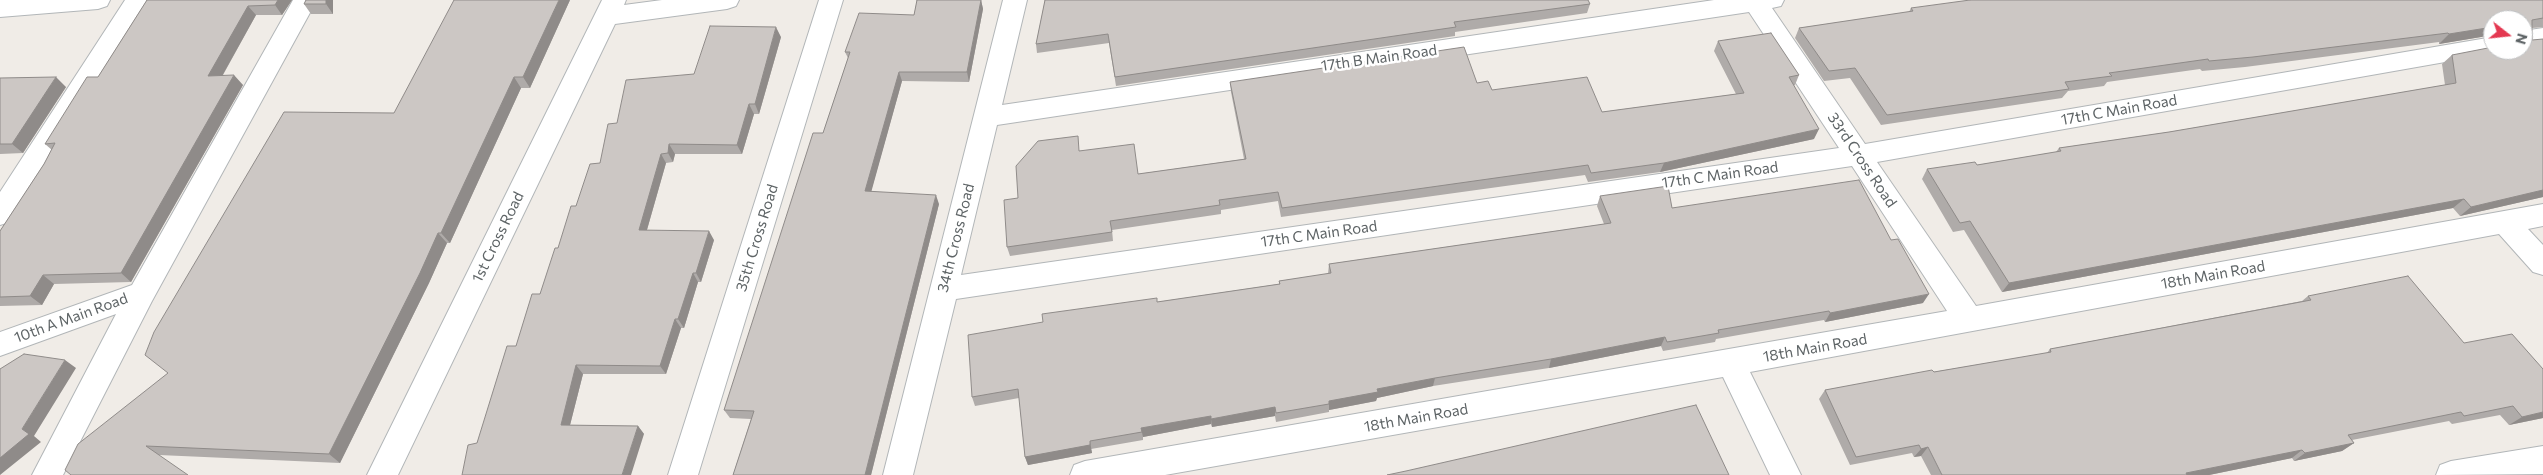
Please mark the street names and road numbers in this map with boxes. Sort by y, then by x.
street label: 17th B Main Road [1320,41,1438,75]
street label: 17th C Main Road [2060,91,2178,129]
street label: 33rd Cross Road [1824,109,1900,211]
street label: 17th C Main Road [1661,158,1779,192]
street label: 35th Cross Road [732,182,782,294]
street label: 34th Cross Road [934,182,978,294]
street label: 1st Cross Road [468,189,528,285]
street label: 17th C Main Road [1260,217,1378,251]
street label: 18th Main Road [2159,257,2267,293]
street label: 10th A Main Road [12,289,130,347]
street label: 18th Main Road [1761,330,1869,366]
street label: 18th Main Road [1362,400,1470,436]

